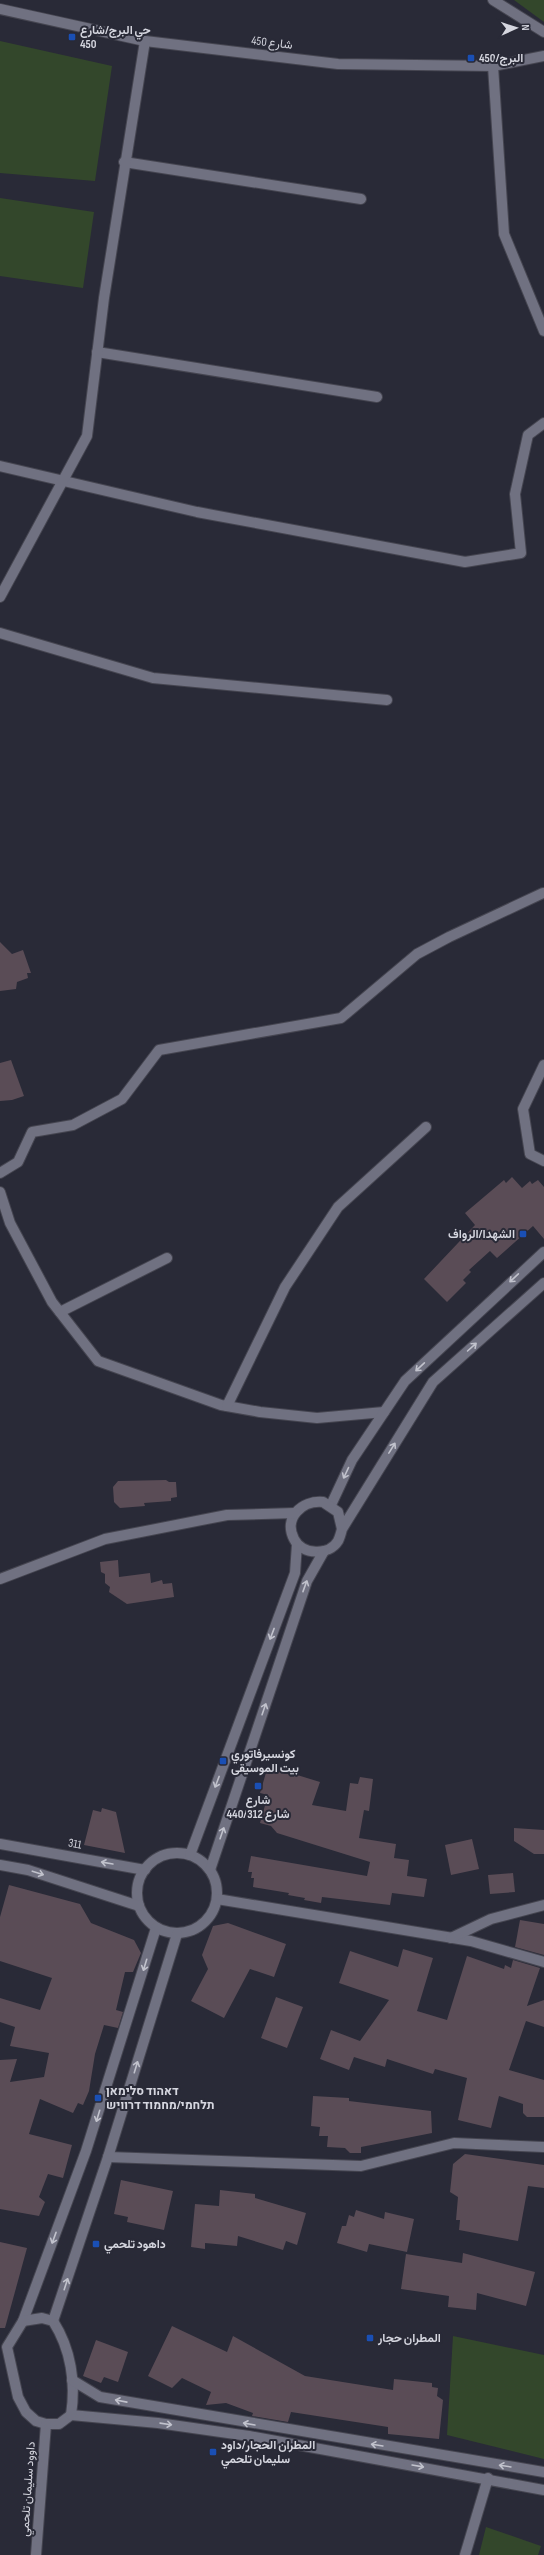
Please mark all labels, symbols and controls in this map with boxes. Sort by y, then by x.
north arrow [496,8,536,48]
place label: حي البرج/شارع 450 [80,23,151,52]
text: N [519,24,532,31]
marker: حي البرج/شارع 450 [67,32,77,42]
street label: شارع 450 [250,33,293,54]
place label: البرج/450 [479,51,523,66]
marker: البرج/450 [466,53,476,63]
place label: الشهدا/الرواف [448,1227,515,1242]
marker: الشهدا/الرواف [518,1229,528,1239]
one-way arrow [510,1273,520,1282]
one-way arrow [467,1343,477,1352]
one-way arrow [415,1362,425,1372]
one-way arrow [388,1443,396,1454]
one-way arrow [342,1467,349,1479]
one-way arrow [302,1581,310,1593]
one-way arrow [268,1628,276,1640]
one-way arrow [260,1704,268,1716]
place label: كونسيرفاتوري بيت الموسيقى [231,1747,299,1776]
marker: كونسيرفاتوري بيت الموسيقى [218,1756,228,1766]
one-way arrow [212,1776,220,1788]
marker: شارع 440/شارع 312 [253,1781,263,1791]
place label: شارع 440/شارع 312 [226,1793,290,1822]
one-way arrow [219,1826,226,1839]
street label: 311 [67,1835,84,1853]
one-way arrow [101,1859,114,1867]
one-way arrow [31,1870,44,1877]
one-way arrow [141,1958,148,1971]
one-way arrow [133,2061,140,2074]
place label: דאהוד סלימאן תלחמי/מחמוד דרוויש [106,2084,214,2113]
marker: דאהוד סלימאן תלחמי/מחמוד דרוויש [93,2093,103,2103]
one-way arrow [93,2109,101,2121]
one-way arrow [50,2232,57,2245]
place label: داهود تلحمي [104,2237,166,2254]
marker: داهود تلحمي [91,2239,101,2249]
one-way arrow [63,2277,70,2290]
place label: المطران حجار [377,2331,441,2346]
marker: المطران حجار [365,2333,375,2343]
one-way arrow [115,2397,128,2405]
one-way arrow [159,2420,172,2428]
one-way arrow [243,2420,256,2428]
place label: المطران الحجار/داود سليمان تلحمي [221,2438,315,2469]
street label: داوود سليمان تلحمي [17,2441,41,2537]
one-way arrow [371,2441,384,2449]
marker: المطران الحجار/داود سليمان تلحمي [208,2447,218,2457]
one-way arrow [411,2462,424,2470]
one-way arrow [499,2462,512,2470]

